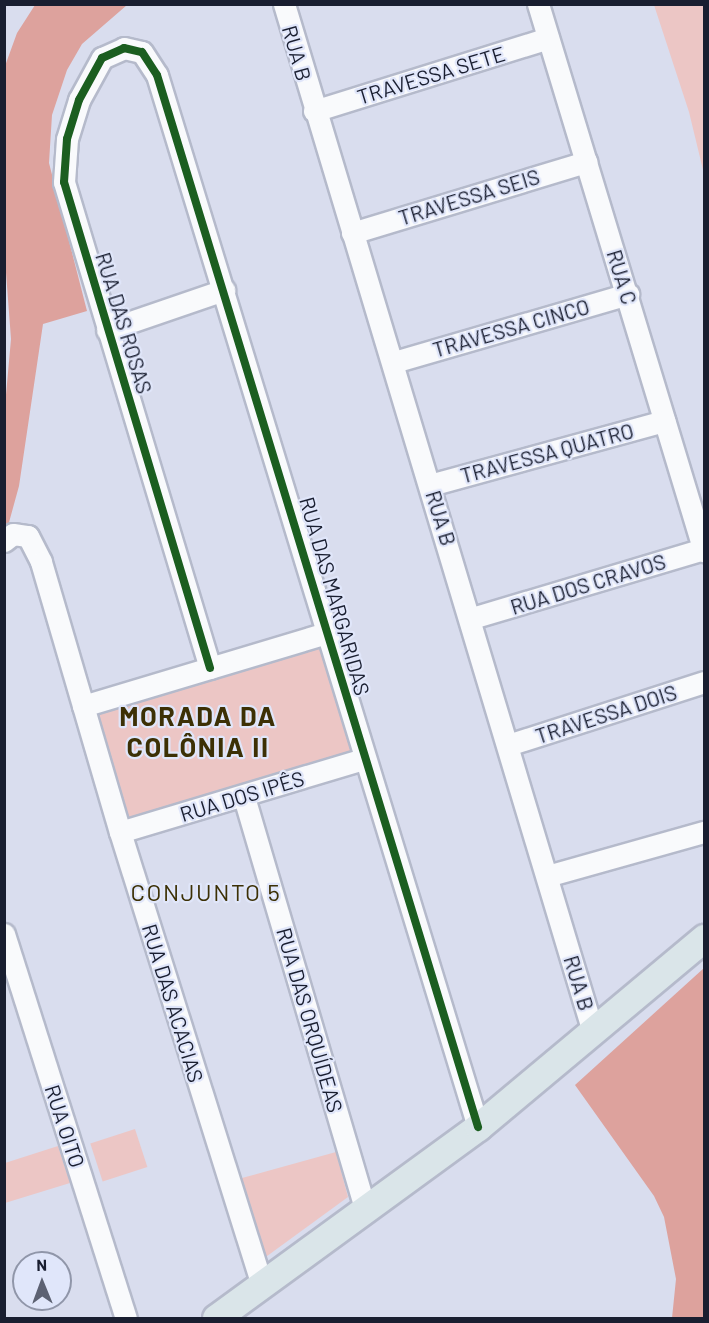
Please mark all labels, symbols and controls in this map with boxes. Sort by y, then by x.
street label: RUA B [277,22,317,84]
street label: TRAVESSA SETE [354,41,508,109]
street label: TRAVESSA SEIS [395,164,543,230]
street label: RUA C [602,247,642,307]
street label: RUA DAS ROSAS [91,249,157,397]
street label: TRAVESSA CINCO [430,294,592,362]
street label: TRAVESSA QUATRO [458,418,636,488]
street label: RUA B [421,487,461,549]
street label: RUA DAS MARGARIDAS [295,494,375,698]
street label: RUA DOS CRAVOS [507,548,669,620]
street label: TRAVESSA DOIS [532,679,680,749]
district label: MORADA DA COLÔNIA II [119,699,277,762]
street label: RUA DOS IPÊS [177,765,307,827]
district label: CONJUNTO 5 [131,878,281,906]
street label: RUA DAS ACACIAS [137,921,209,1085]
street label: RUA DAS ORQUÍDEAS [272,925,348,1115]
street label: RUA B [559,952,599,1014]
street label: RUA OITO [40,1081,90,1171]
north arrow [12,1251,72,1311]
text: N [36,1255,47,1274]

